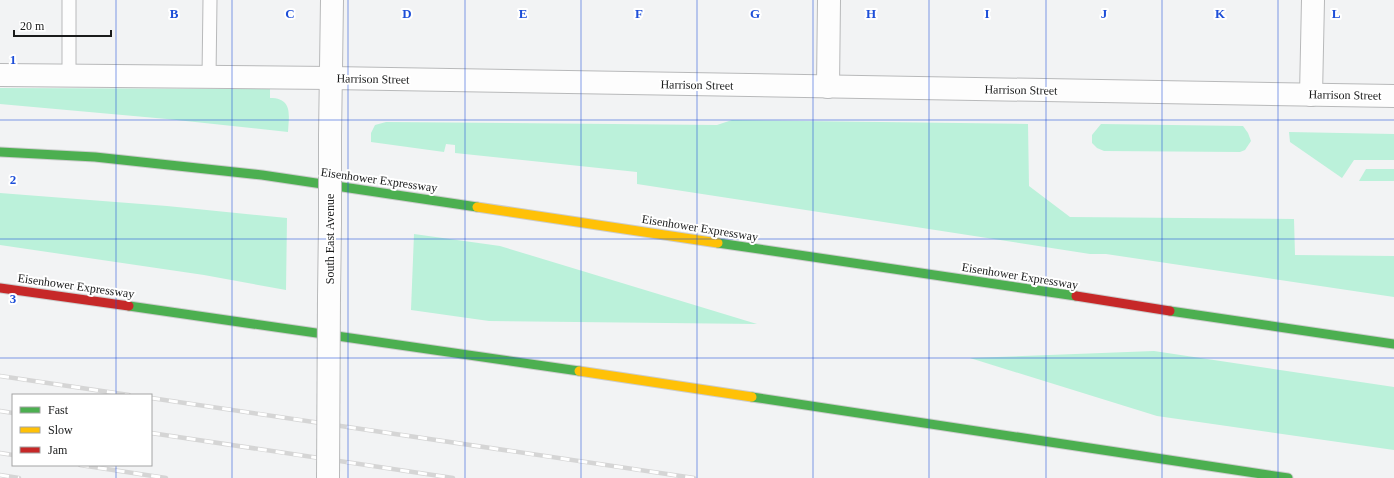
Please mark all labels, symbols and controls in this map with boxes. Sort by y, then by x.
text: B [170,6,179,21]
text: C [285,6,295,21]
text: D [402,6,412,21]
text: E [519,6,527,21]
text: F [635,6,643,21]
text: G [750,6,760,21]
text: H [866,6,876,21]
text: I [984,6,990,21]
text: J [1101,6,1108,21]
text: K [1215,6,1226,21]
text: L [1332,6,1341,21]
scale bar [14,12,111,38]
text: 20 m [20,19,45,33]
text: 1 [10,52,16,67]
street label: Harrison Street [336,71,410,87]
street label: Harrison Street [660,77,734,93]
street label: Harrison Street [984,82,1058,98]
street label: Harrison Street [1308,87,1382,103]
street label: Eisenhower Expressway [320,165,438,195]
text: 2 [10,172,16,187]
street label: South East Avenue [323,194,337,284]
street label: Eisenhower Expressway [641,212,759,244]
street label: Eisenhower Expressway [961,260,1079,292]
street label: Eisenhower Expressway [17,271,135,301]
text: 3 [10,291,17,306]
legend [12,394,152,466]
text: Fast [48,403,69,417]
text: Slow [48,423,73,437]
text: Jam [48,443,68,457]

